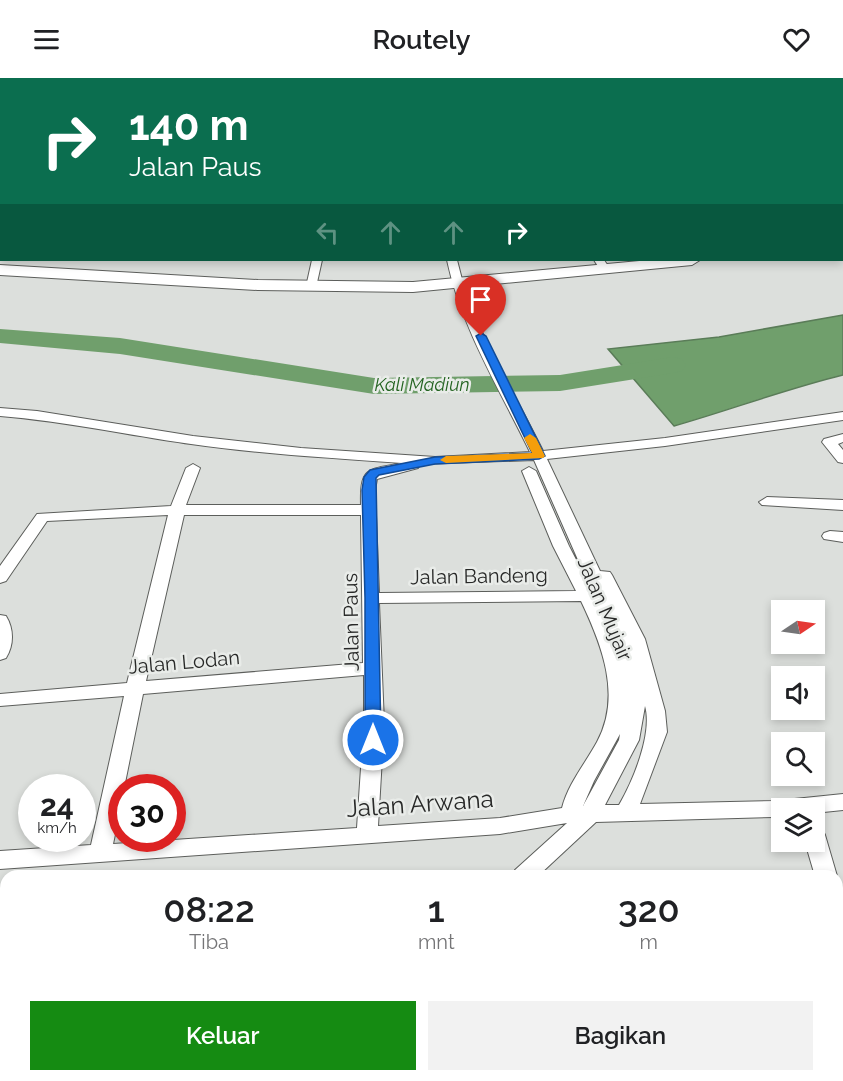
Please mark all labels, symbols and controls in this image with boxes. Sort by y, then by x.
icon: menu [30,23,63,56]
icon: heart [780,23,813,56]
text: Routely [372,24,471,55]
text: 140 m [129,101,249,150]
icon: right [30,102,108,180]
text: Jalan Paus [129,151,262,182]
icon: left [311,216,344,249]
icon: ahead [374,216,407,249]
icon: ahead [437,216,470,249]
icon: right [500,216,533,249]
pin [455,274,506,336]
icon: arrive [464,283,497,316]
water label: Kali Madiun [375,374,469,395]
street label: Jalan Mujair [573,554,637,664]
street label: Jalan Bandeng [410,563,548,589]
street label: Jalan Paus [338,573,364,671]
north arrow [771,600,825,654]
map controls [771,600,825,852]
street label: Jalan Lodan [127,645,241,679]
button: sound [771,666,825,720]
position arrow [341,708,405,772]
button: search [771,732,825,786]
speed limit sign: 30 [108,774,186,852]
street label: Jalan Arwana [345,784,495,823]
text: 24 [40,788,74,823]
button: layers [771,798,825,852]
text: km/h [37,819,77,837]
text: 08:22 [163,888,255,930]
text: 1 [428,888,445,930]
text: 320 [618,888,680,930]
text: Tiba [189,930,229,954]
text: mnt [418,930,455,954]
text: m [640,930,658,954]
button: Keluar [30,1001,416,1070]
button: Bagikan [428,1001,813,1070]

